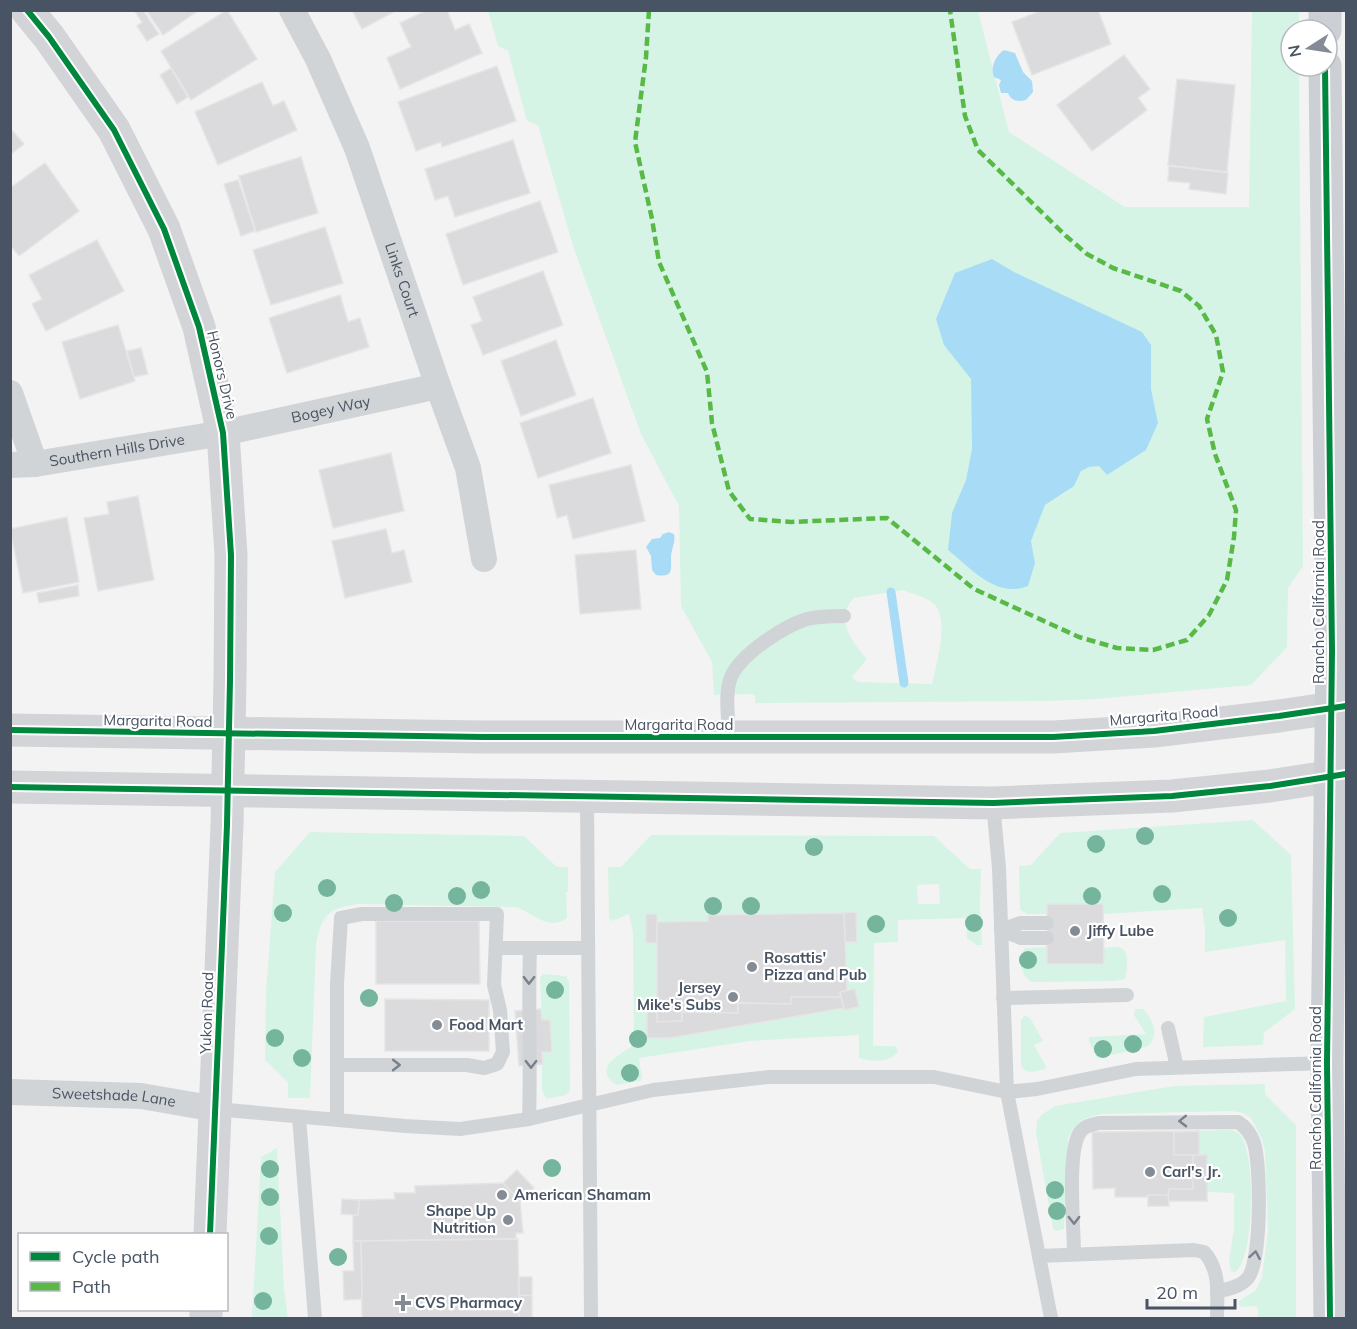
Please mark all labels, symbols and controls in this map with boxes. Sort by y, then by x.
north arrow [1279,18,1339,78]
text: N [1283,43,1305,59]
street label: Links Court [381,240,424,320]
street label: Honors Drive [203,329,242,421]
street label: Bogey Way [289,391,372,427]
street label: Southern Hills Drive [48,429,186,471]
street label: Rancho California Road [1309,520,1328,684]
street label: Margarita Road [1109,701,1219,730]
street label: Margarita Road [103,710,213,731]
street label: Margarita Road [624,715,734,734]
place label: Jiffy Lube [1087,921,1154,940]
marker: Jiffy Lube [1068,924,1082,938]
place label: Rosattis' Pizza and Pub [764,948,867,984]
marker: Rosattis' Pizza and Pub [745,960,759,974]
street label: Yukon Road [196,972,217,1055]
one-way arrow [523,975,535,984]
place label: Jersey Mike's Subs [637,978,722,1014]
marker: Jersey Mike's Subs [726,990,740,1004]
street label: Rancho California Road [1306,1006,1325,1170]
place label: Food Mart [449,1015,523,1034]
marker: Food Mart [430,1018,444,1032]
one-way arrow [391,1059,400,1071]
one-way arrow [524,1060,537,1069]
street label: Sweetshade Lane [52,1083,177,1111]
one-way arrow [1178,1115,1187,1127]
place label: Carl's Jr. [1162,1162,1221,1181]
marker: Carl's Jr. [1143,1165,1157,1179]
place label: American Shamam [514,1185,651,1204]
marker: American Shamam [495,1188,509,1202]
place label: Shape Up Nutrition [426,1201,496,1237]
marker: Shape Up Nutrition [501,1213,515,1227]
one-way arrow [1068,1216,1080,1225]
legend [18,1233,228,1311]
text: Cycle path [72,1245,159,1268]
one-way arrow [1248,1250,1261,1260]
scale bar [1147,1272,1236,1310]
text: Path [72,1275,111,1298]
text: 20 m [1156,1281,1198,1304]
place label: CVS Pharmacy [415,1293,523,1312]
marker: CVS Pharmacy [396,1296,410,1310]

